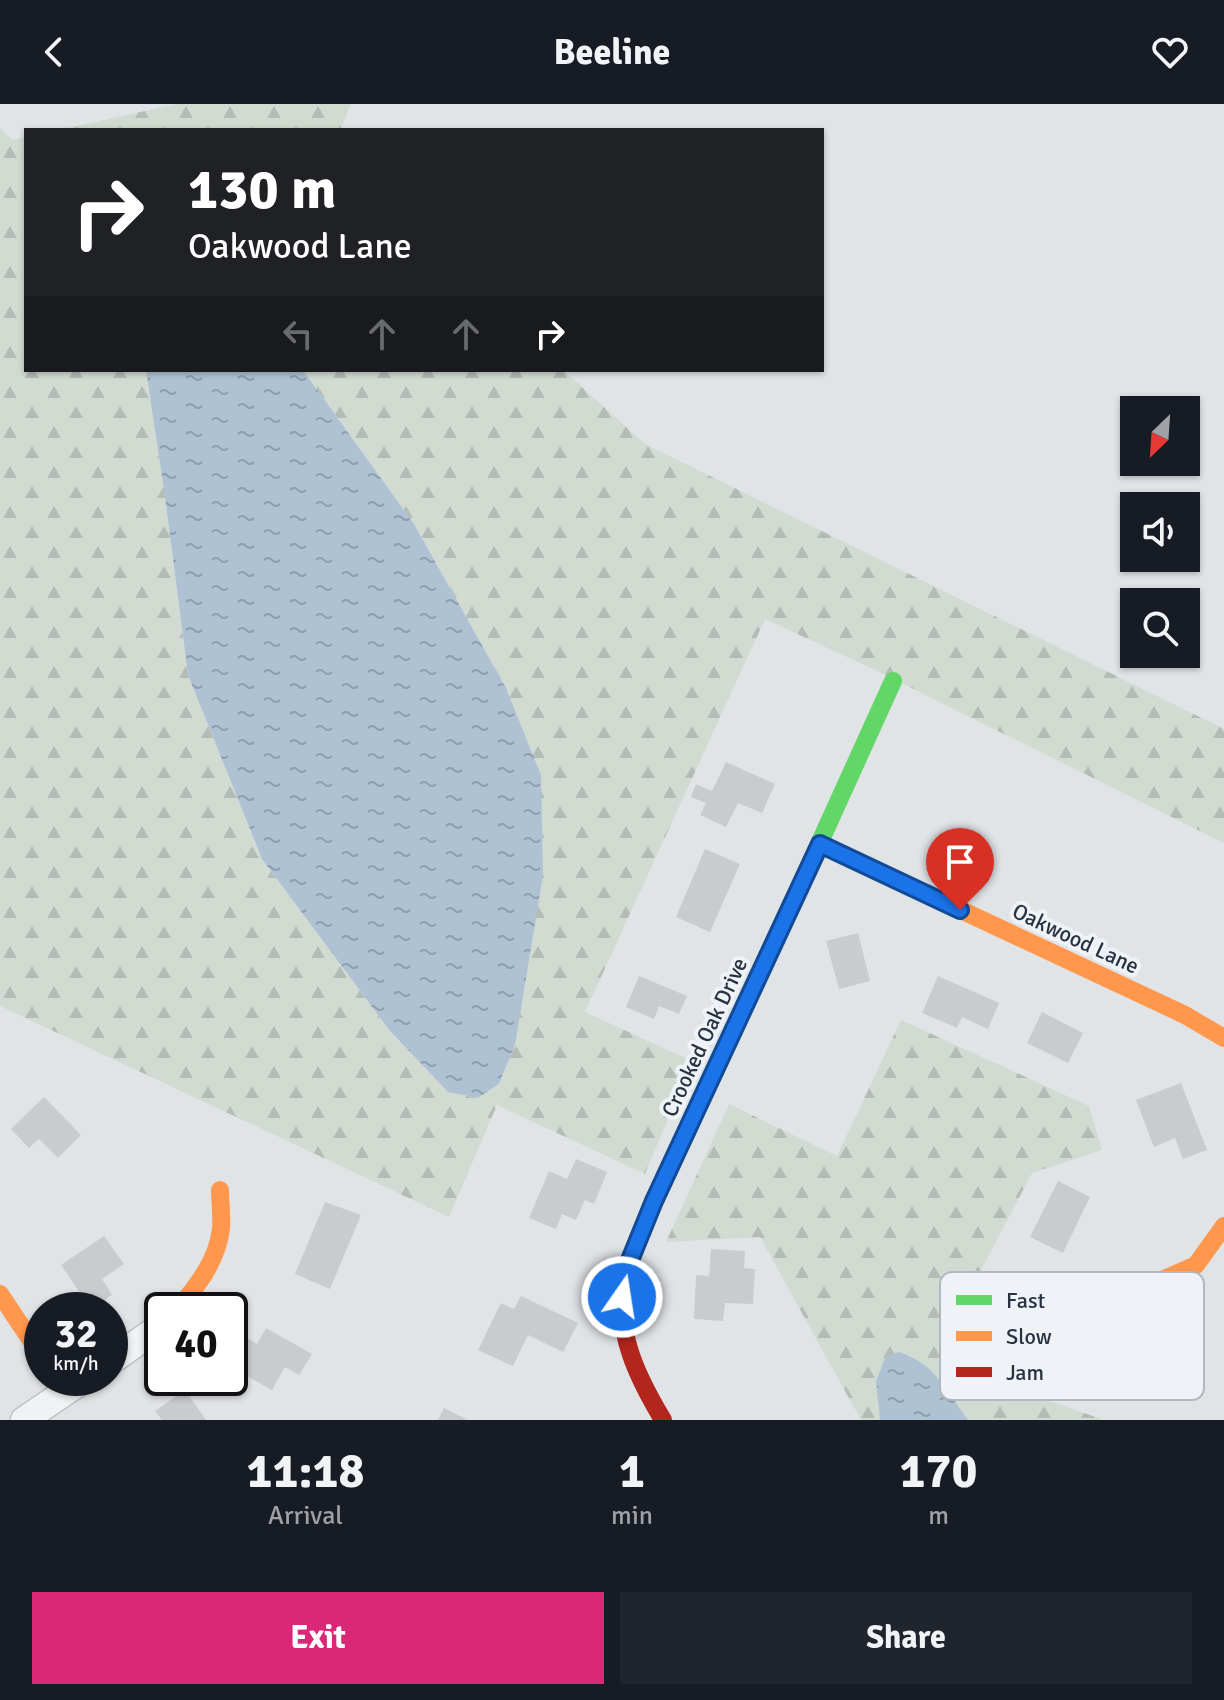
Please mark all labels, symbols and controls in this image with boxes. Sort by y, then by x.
icon: back [32,30,76,74]
text: Beeline [554,30,670,75]
icon: heart [1148,30,1192,74]
text: 130 m [188,155,336,224]
icon: right [56,160,160,264]
text: Oakwood Lane [188,224,412,269]
icon: left [276,312,320,356]
icon: ahead [360,312,404,356]
icon: ahead [444,312,488,356]
icon: right [528,312,572,356]
north arrow [1120,396,1200,476]
map controls [1120,396,1200,668]
button: sound [1120,492,1200,572]
button: search [1120,588,1200,668]
pin [926,828,994,910]
icon: arrive [938,840,982,884]
street label: Oakwood Lane [1008,897,1143,980]
street label: Crooked Oak Drive [656,953,753,1121]
position arrow [580,1255,664,1339]
legend [940,1272,1204,1400]
text: Fast [1006,1287,1046,1314]
speed limit sign: 40 [144,1292,248,1396]
text: 32 [54,1309,98,1359]
text: Slow [1006,1323,1052,1350]
text: km/h [53,1351,99,1376]
text: Jam [1006,1359,1044,1386]
text: 11:18 [247,1442,364,1501]
text: 1 [619,1442,645,1501]
text: 170 [900,1442,977,1501]
text: Arrival [268,1500,343,1532]
text: min [611,1500,653,1532]
text: m [928,1500,949,1532]
button: Exit [32,1592,604,1684]
button: Share [620,1592,1192,1684]

